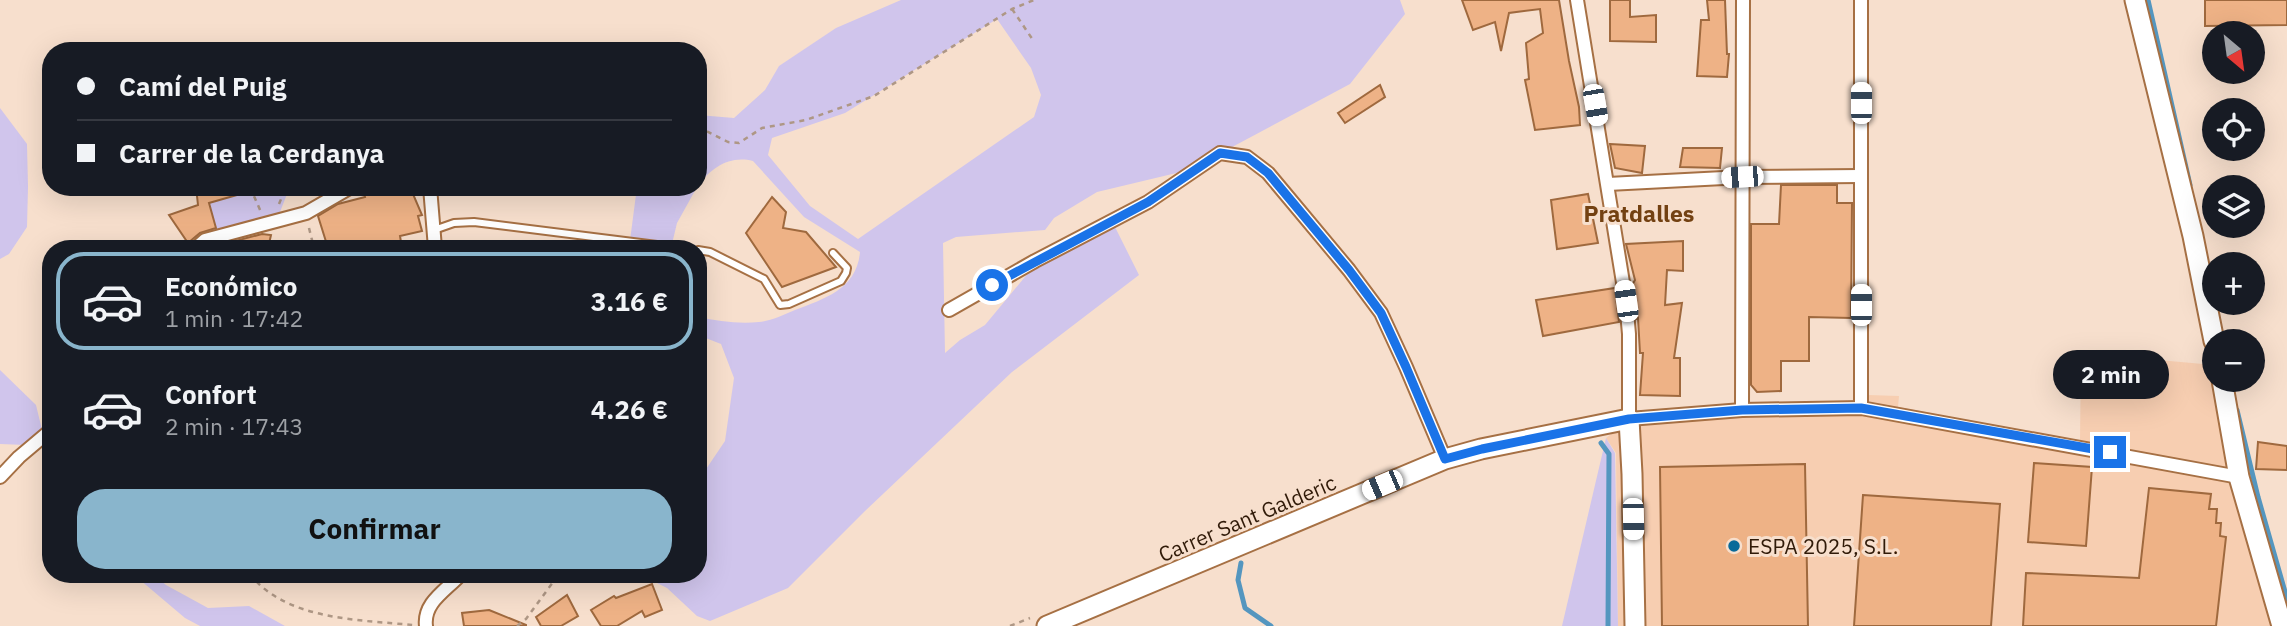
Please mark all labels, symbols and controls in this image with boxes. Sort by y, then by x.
north arrow [2202,21,2264,84]
map controls [2202,21,2265,392]
text: Camí del Puig [119,69,286,103]
car [1582,82,1609,128]
car [1851,82,1872,124]
button: locate [2202,98,2265,161]
text: Carrer de la Cerdanya [119,136,384,170]
car [1721,165,1764,189]
button: layers [2202,175,2265,238]
district label: Pratdalles [1584,198,1694,228]
button: + [2202,252,2265,315]
text: Económico [165,269,297,303]
route start [976,269,1008,301]
icon: car [81,270,144,333]
car [1613,279,1640,323]
text: 3.16 € [591,284,668,318]
car [1851,284,1872,326]
text: 1 min · 17:42 [165,303,303,333]
button: − [2202,329,2265,392]
callout: 2 min [2052,350,2168,400]
text: 2 min [2081,359,2141,389]
text: Confort [165,377,257,411]
icon: car [81,378,144,441]
text: 4.26 € [591,392,668,426]
text: 2 min · 17:43 [165,411,303,441]
route end [2094,436,2126,468]
car [1359,467,1406,503]
street label: Carrer Sant Galderic [1154,468,1340,568]
button: Confirmar [77,489,672,569]
car [1623,498,1644,540]
place label: ESPA 2025, S.L. [1748,532,1898,560]
marker: ESPA 2025, S.L. [1726,538,1742,554]

